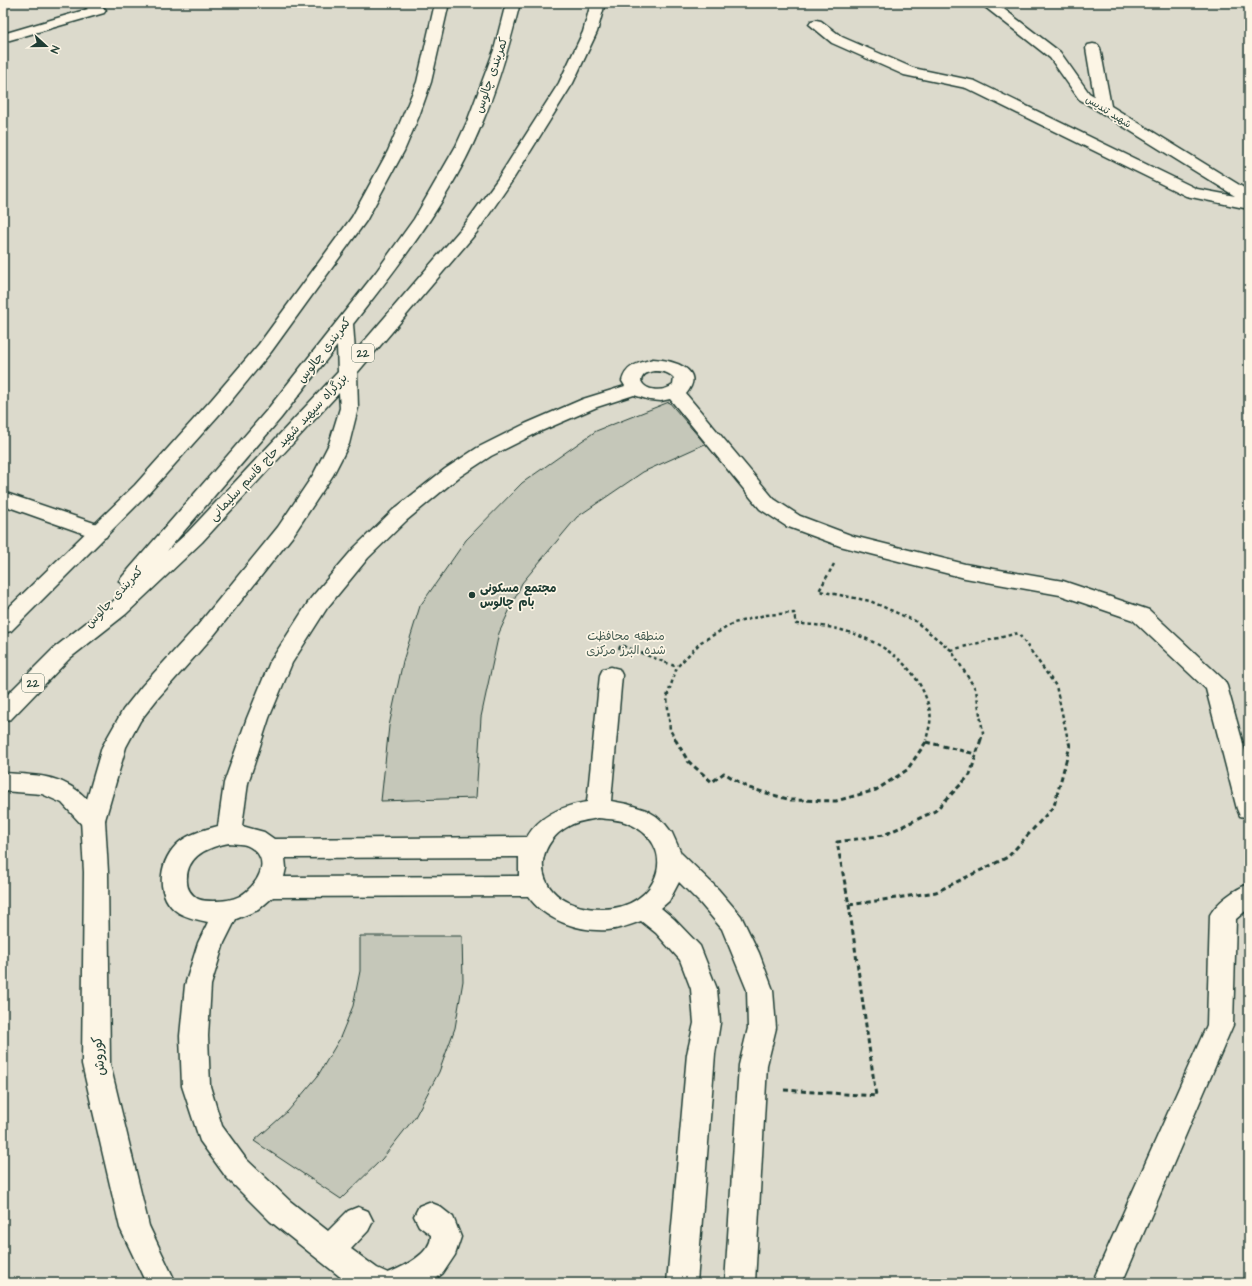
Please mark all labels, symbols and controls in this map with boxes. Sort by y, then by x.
north arrow [26,26,66,66]
street label: کمربندی چالوس [471,35,512,115]
text: N [47,43,63,55]
street label: شهید تندیس [1083,92,1134,132]
street label: کمربندی چالوس [293,314,355,387]
road number: 22 [352,344,374,362]
street label: بزرگراه سپهبد شهید حاج قاسم سلیمانی [205,370,351,525]
street label: کمربندی چالوس [81,563,148,632]
place label: مجتمع مسکونی بام چالوس [480,580,557,611]
marker: مجتمع مسکونی بام چالوس [467,590,477,600]
park label: منطقه محافظت شده البرز مرکزی [586,628,666,659]
road number: 22 [22,674,44,692]
street label: کوروش [87,1035,111,1077]

